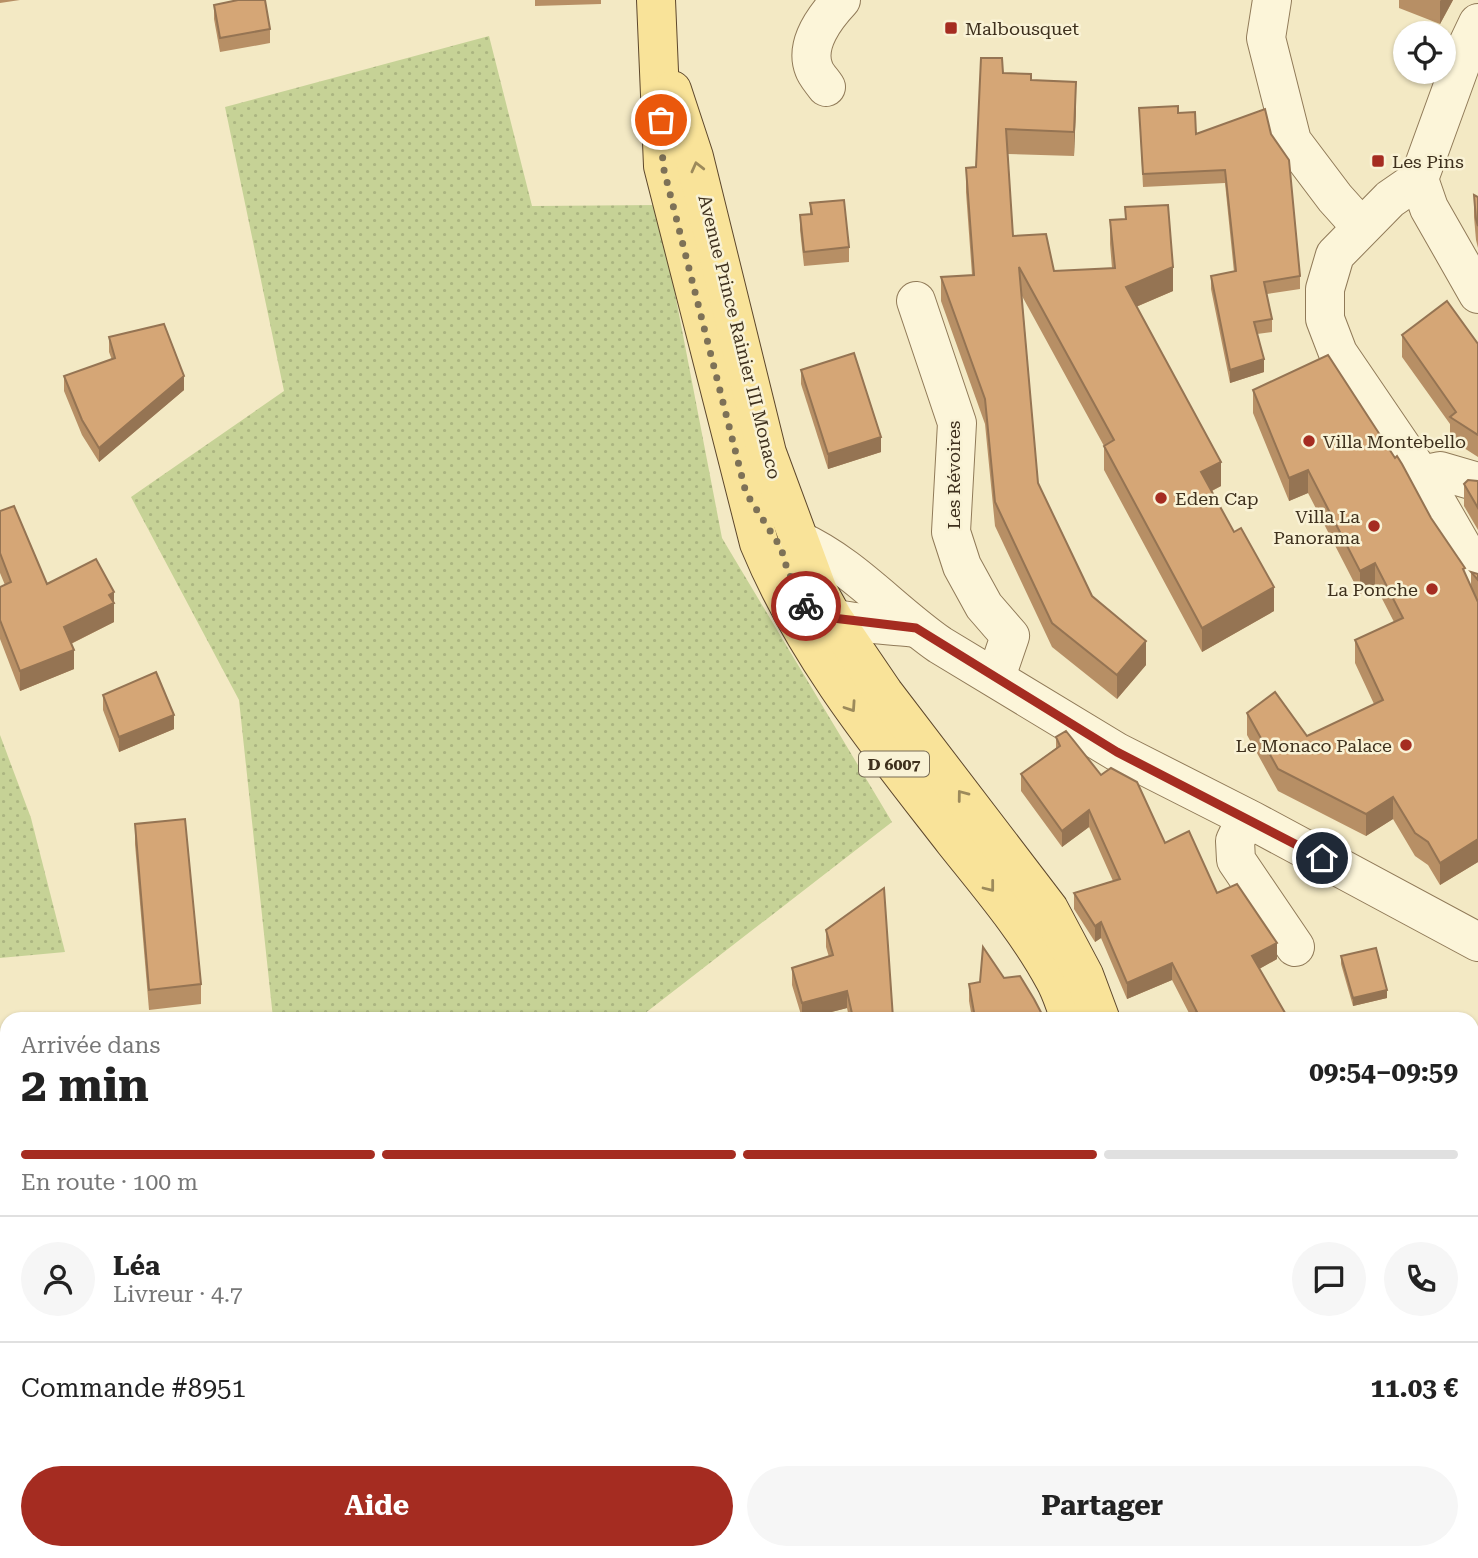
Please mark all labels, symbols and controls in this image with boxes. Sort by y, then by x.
place label: Malbousquet [965,18,1079,39]
marker: Malbousquet [943,20,959,36]
map controls [1393,21,1456,84]
button: locate [1393,21,1456,84]
pin [631,90,691,150]
icon: bag [642,101,680,139]
place label: Les Pins [1392,151,1464,172]
marker: Les Pins [1370,153,1386,169]
one-way arrow [691,161,705,173]
street label: Avenue Prince Rainier III Monaco [694,193,786,481]
street label: Les Révoires [943,421,964,529]
place label: Villa Montebello [1323,431,1466,452]
marker: Villa Montebello [1301,433,1317,449]
place label: Eden Cap [1175,488,1259,509]
marker: Eden Cap [1153,490,1169,506]
place label: Villa La Panorama [1273,506,1360,548]
marker: Villa La Panorama [1366,518,1382,534]
courier [771,571,841,641]
place label: La Ponche [1327,579,1418,600]
marker: La Ponche [1424,581,1440,597]
icon: bike [787,587,825,625]
one-way arrow [843,699,855,712]
place label: Le Monaco Palace [1236,735,1392,756]
marker: Le Monaco Palace [1398,737,1414,753]
road number: D 6007 [859,751,929,776]
one-way arrow [958,790,971,803]
pin [1292,828,1352,888]
icon: home [1303,839,1341,877]
one-way arrow [981,879,994,891]
text: Arrivée dans [21,1032,160,1059]
text: 09:54–09:59 [1309,1057,1458,1087]
text: 2 min [21,1058,149,1112]
text: En route · 100 m [21,1169,198,1196]
button: person [21,1242,95,1316]
button: chat [1292,1242,1366,1316]
button: phone [1384,1242,1458,1316]
text: Léa [113,1251,160,1281]
text: Livreur · 4.7 [113,1281,243,1308]
text: Commande #8951 [21,1373,246,1403]
text: 11.03 € [1370,1373,1458,1403]
button: Aide [21,1466,733,1546]
button: Partager [747,1466,1458,1546]

